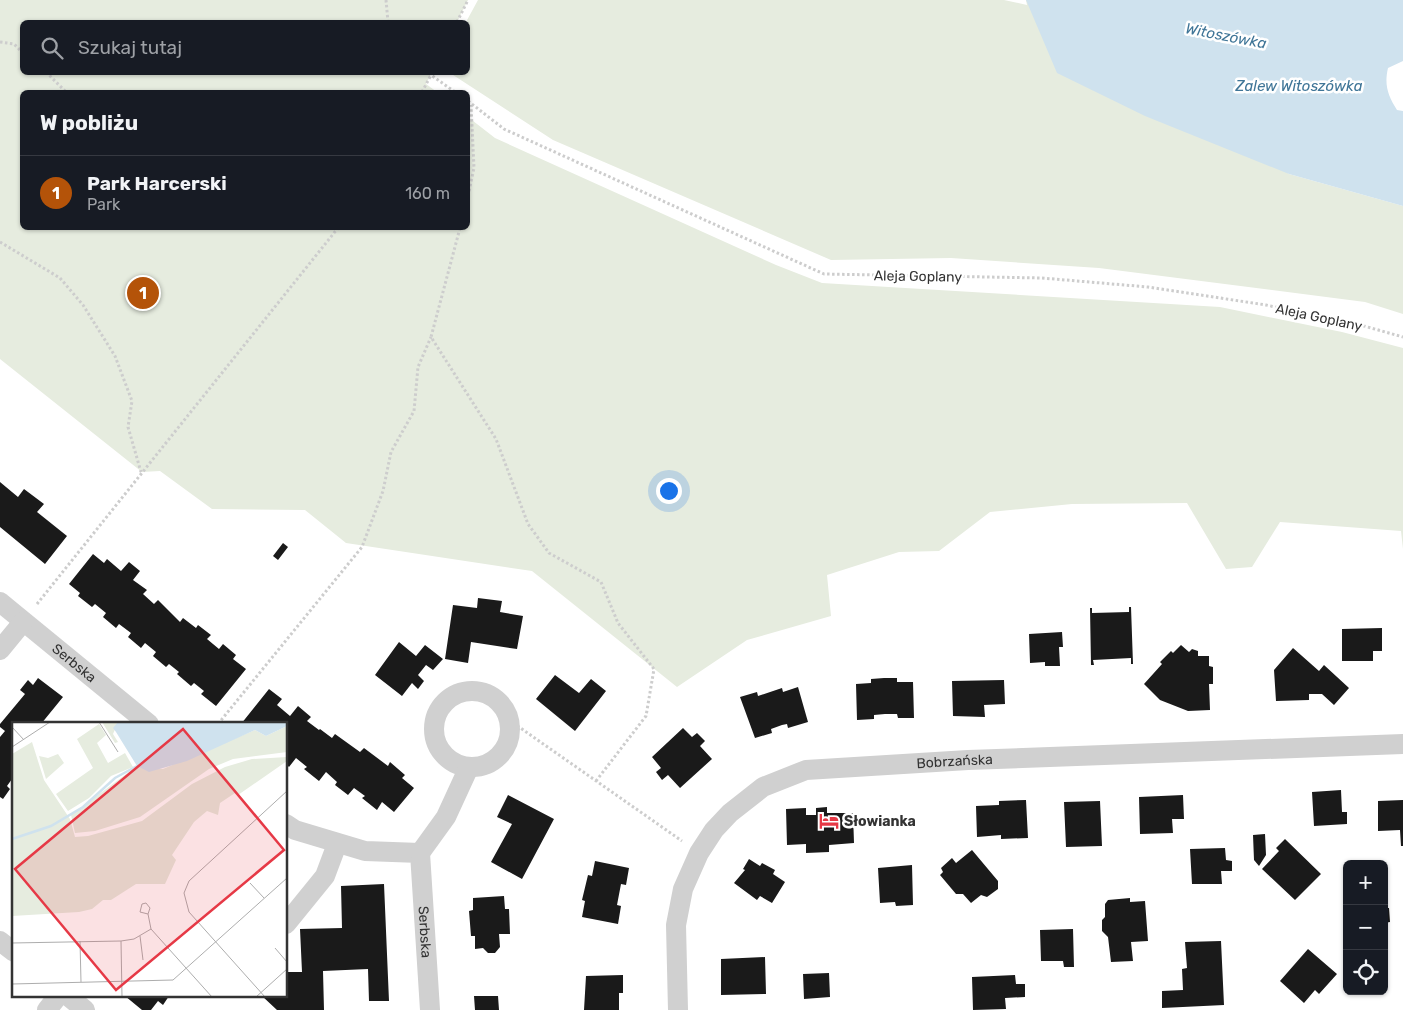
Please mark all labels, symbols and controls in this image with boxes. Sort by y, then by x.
water label: Witoszówka [1184,19,1268,53]
search box [20,20,470,75]
icon: search [38,34,66,62]
text: Szukaj tutaj [78,36,182,59]
water label: Zalew Witoszówka [1235,77,1363,95]
text: W pobliżu [40,110,138,135]
text: Park Harcerski [87,172,227,195]
text: 1 [52,184,60,203]
text: 160 m [405,184,450,203]
text: Park [87,195,120,214]
street label: Aleja Goplany [874,267,963,286]
pin: 1 [127,274,159,312]
street label: Aleja Goplany [1274,300,1364,335]
your location [656,478,682,504]
street label: Serbska [48,640,100,686]
inset map [12,722,288,998]
street label: Bobrzańska [916,751,993,772]
hotel icon: Słowianka [818,810,840,832]
place label: Słowianka [844,813,916,830]
map controls [1343,860,1388,995]
button: + [1343,860,1388,905]
street label: Serbska [414,905,435,959]
button: − [1343,905,1388,950]
button: locate [1343,950,1388,995]

